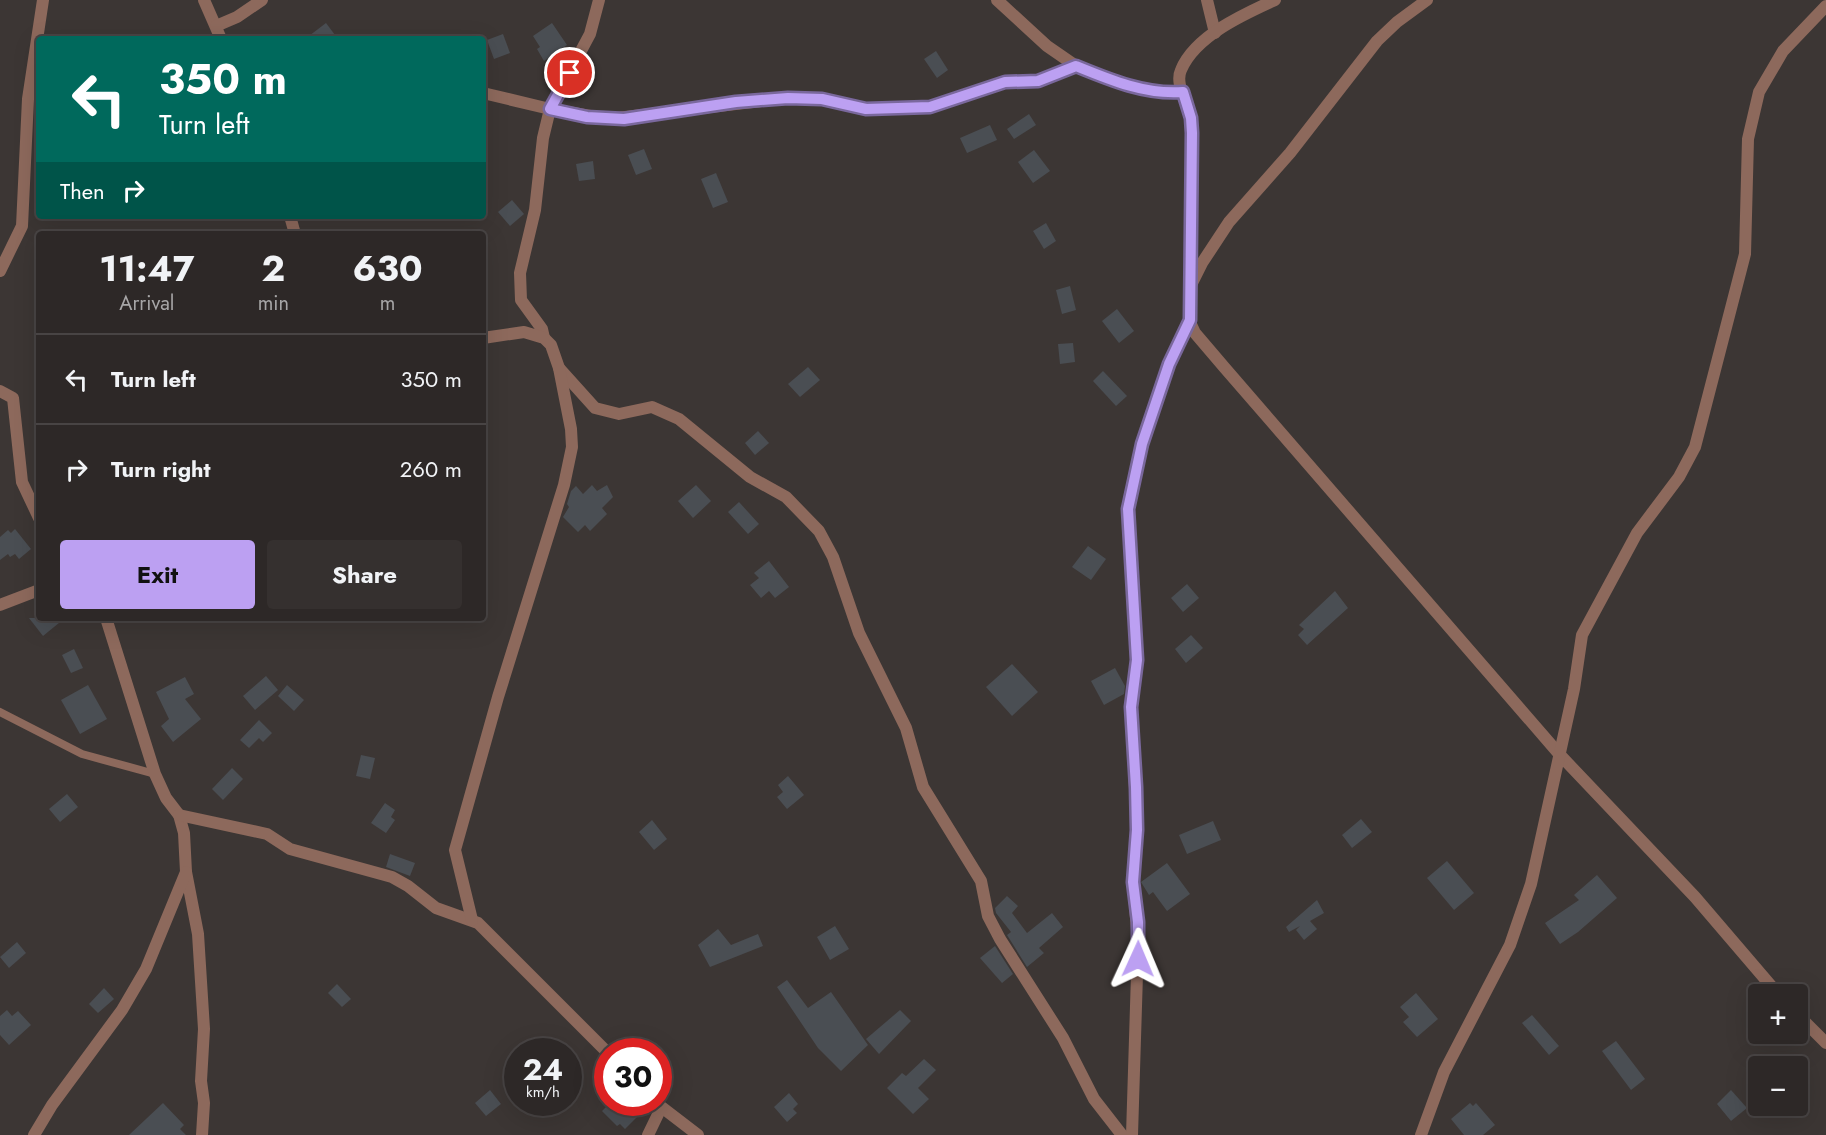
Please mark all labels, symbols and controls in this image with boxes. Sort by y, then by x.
pin [544,47,595,98]
text: 350 m [159,49,287,110]
icon: arrive [553,56,586,89]
icon: left [60,60,138,138]
text: Turn left [159,105,249,144]
icon: right [117,174,150,207]
text: Then [60,175,105,207]
text: 11:47 [99,242,194,294]
text: 2 [262,242,285,294]
text: 630 [352,242,423,294]
text: Arrival [119,289,174,318]
text: min [258,289,289,318]
text: m [380,289,395,318]
icon: left [60,363,93,396]
text: Turn left [111,363,196,395]
text: 350 m [401,363,462,395]
icon: right [60,453,93,486]
text: Turn right [111,453,211,485]
text: 260 m [400,453,462,485]
button: Exit [60,540,255,609]
button: Share [267,540,462,609]
position arrow [1106,927,1170,991]
map controls [1748,984,1808,1116]
button: + [1748,984,1808,1044]
speed limit sign: 30 [594,1038,672,1116]
text: 24 [523,1048,563,1091]
button: − [1748,1056,1808,1116]
text: km/h [526,1081,560,1103]

